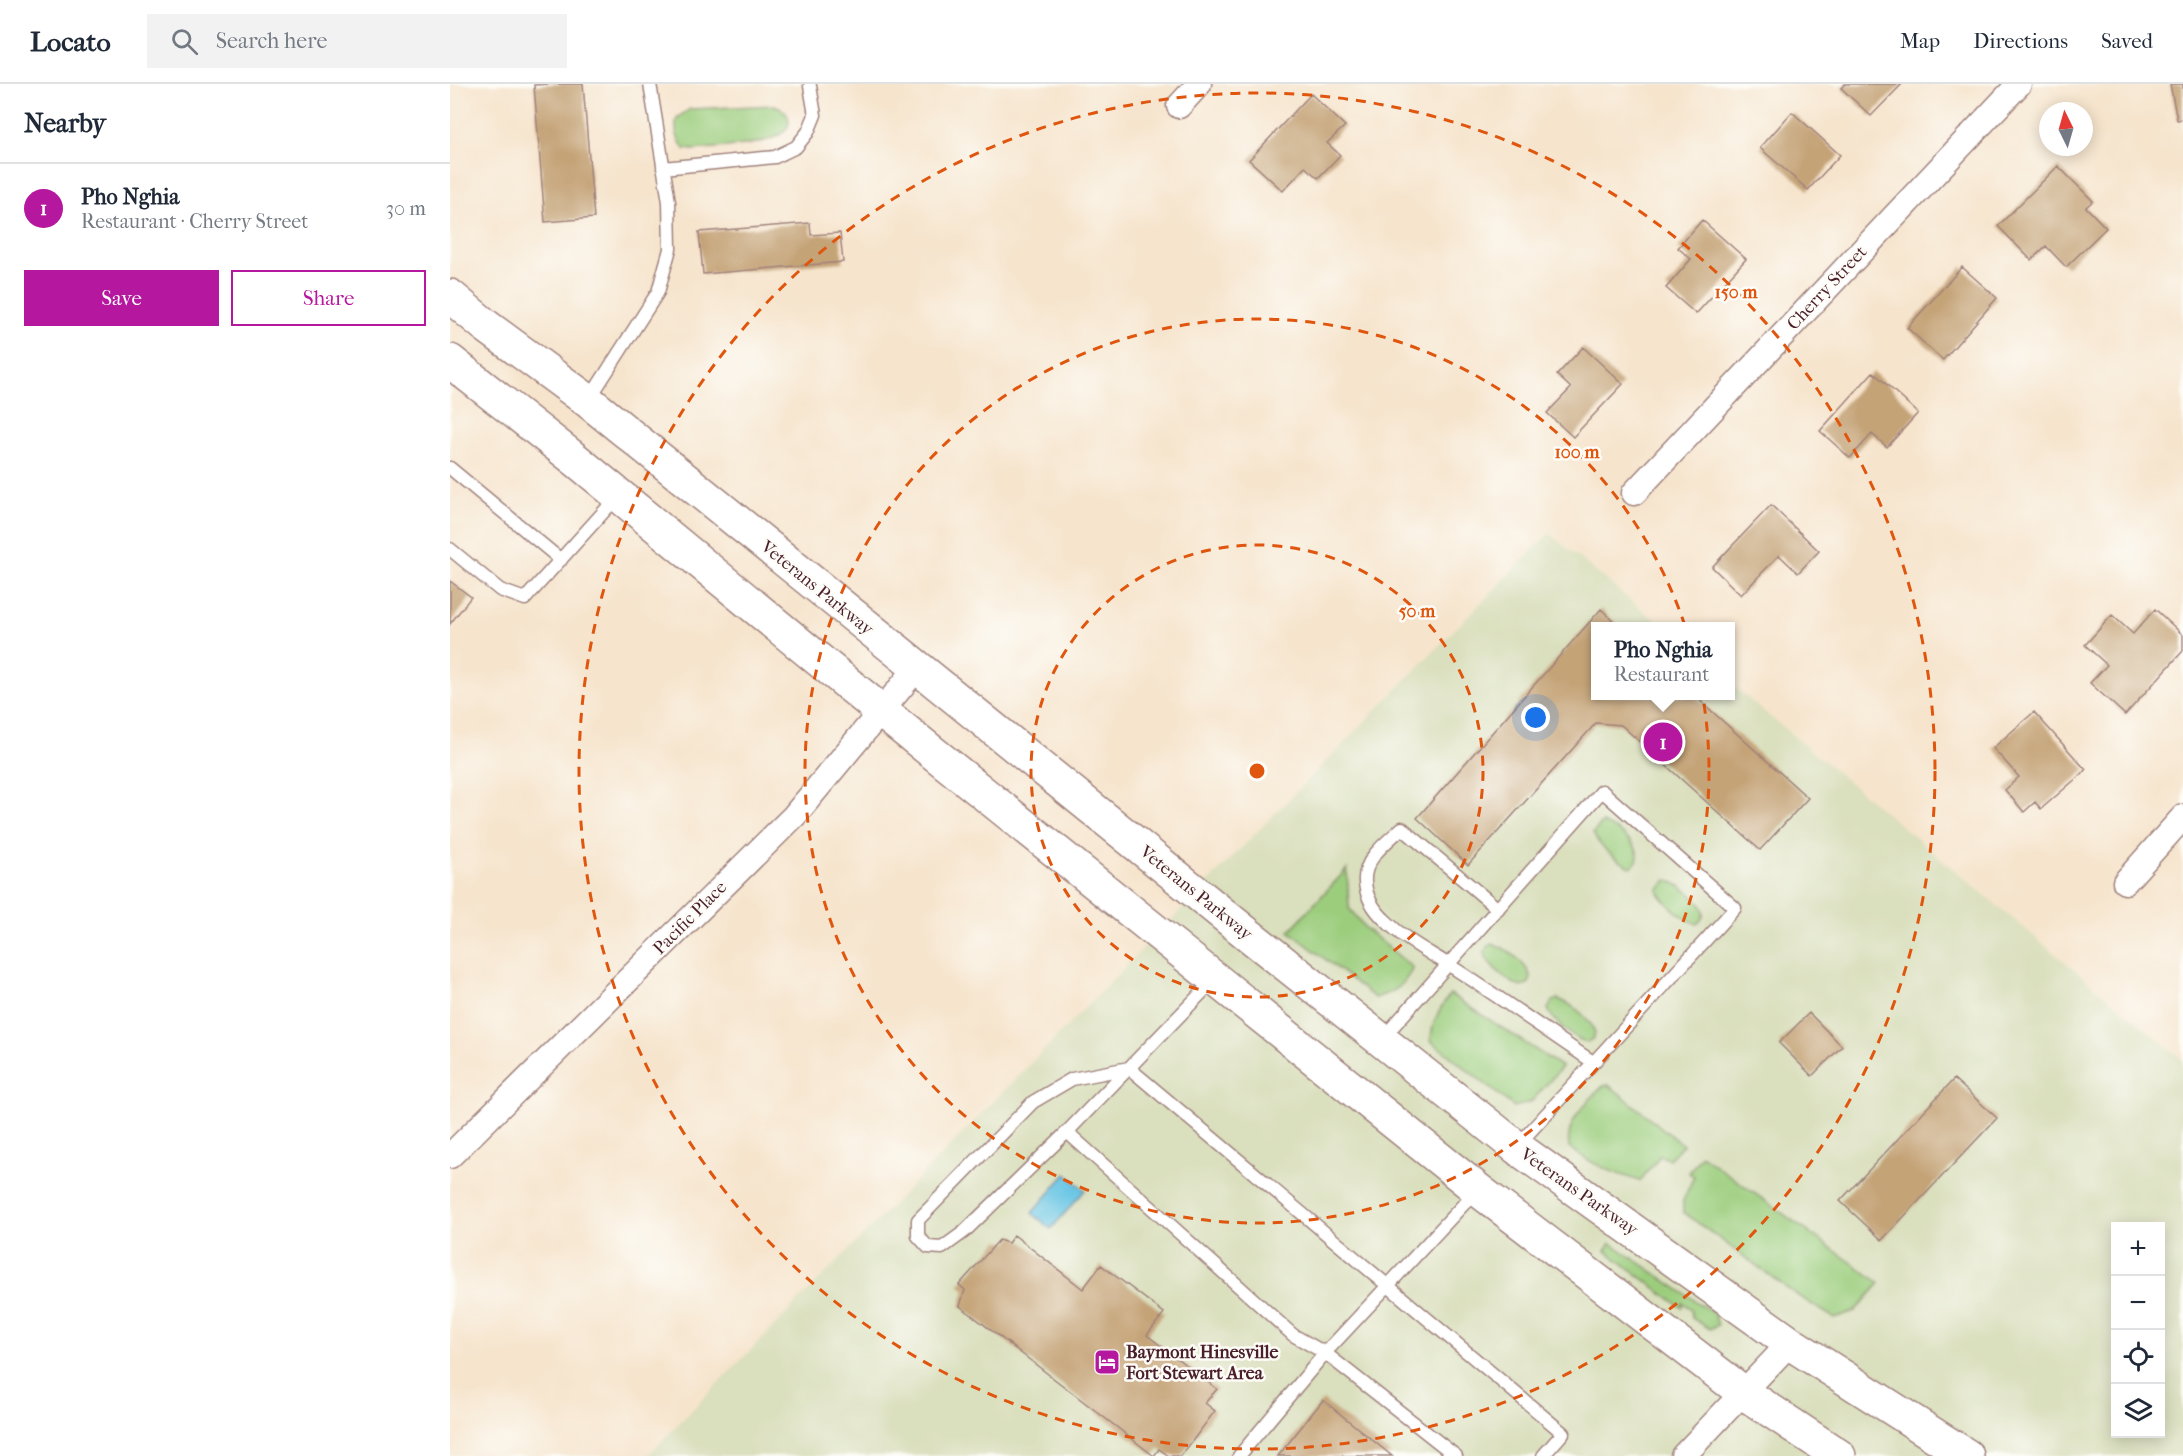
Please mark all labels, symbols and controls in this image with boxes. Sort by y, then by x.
search box [147,14,567,68]
text: Locato [30,25,111,58]
icon: search [168,25,201,58]
text: Search here [216,28,327,54]
text: Map [1900,29,1940,53]
text: Directions [1973,29,2068,53]
text: Saved [2101,29,2153,53]
north arrow [2039,102,2093,156]
text: Nearby [24,108,106,139]
text: Pho Nghia [81,184,179,210]
text: 1 [40,197,47,220]
text: 30 m [386,197,426,220]
text: Restaurant · Cherry Street [81,210,308,233]
street label: Cherry Street [1783,241,1872,334]
button: Save [24,270,219,326]
button: Share [231,270,426,326]
text: 150 m [1715,282,1758,303]
text: 100 m [1554,442,1601,463]
street label: Veterans Parkway [756,536,879,641]
text: 50 m [1399,601,1436,622]
popup [1591,622,1735,700]
text: Pho Nghia [1614,637,1712,663]
text: Restaurant [1614,663,1709,686]
your location [1521,703,1550,732]
pin: 1 [1644,720,1682,764]
centre of rings [1247,761,1267,781]
street label: Veterans Parkway [1135,841,1258,946]
street label: Pacific Place [649,877,731,959]
street label: Veterans Parkway [1515,1143,1643,1241]
map controls [2111,1222,2165,1438]
button: + [2111,1222,2165,1276]
button: − [2111,1276,2165,1330]
button: locate [2111,1330,2165,1384]
place label: Baymont Hinesville Fort Stewart Area [1125,1342,1278,1384]
hotel icon: Baymont Hinesville Fort Stewart Area [1092,1347,1122,1377]
button: layers [2111,1384,2165,1438]

